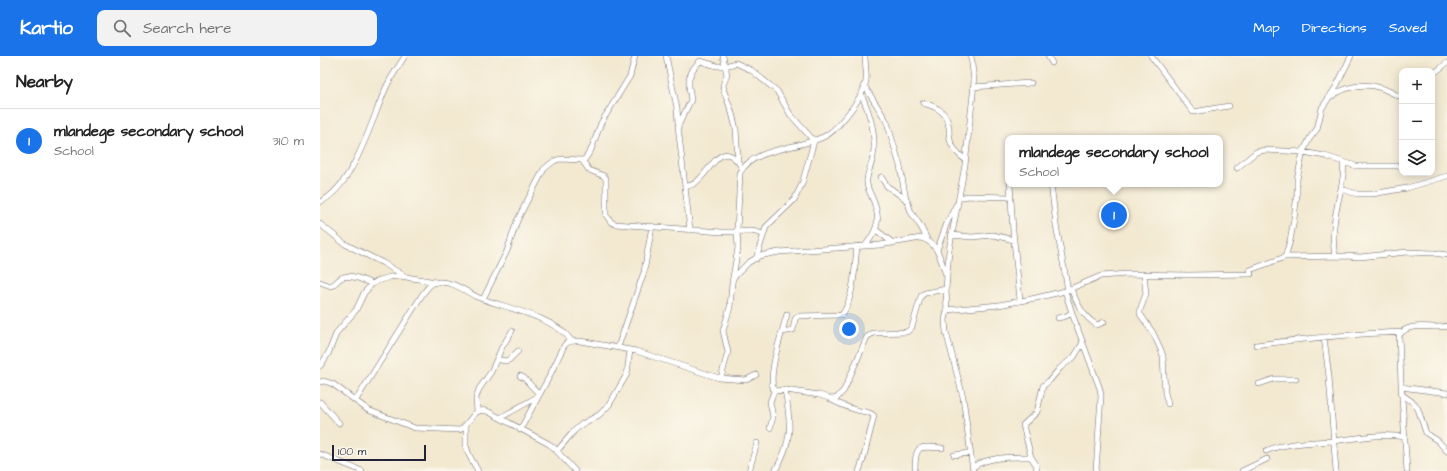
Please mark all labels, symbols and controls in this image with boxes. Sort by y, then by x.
search box [97,10,377,46]
text: Kartio [20,15,73,42]
icon: search [111,17,133,39]
text: Search here [143,18,231,39]
text: Map [1253,18,1280,38]
text: Directions [1302,18,1367,38]
text: Saved [1389,18,1427,38]
map controls [1399,68,1435,176]
button: + [1399,68,1435,104]
text: Nearby [16,70,73,94]
button: − [1399,104,1435,140]
text: mlandege secondary school [54,121,243,142]
text: 1 [28,132,30,150]
text: 310 m [272,132,304,150]
popup [1005,135,1223,187]
button: layers [1399,140,1435,176]
text: School [54,142,94,160]
text: mlandege secondary school [1019,142,1209,163]
text: School [1019,163,1059,181]
pin: 1 [1101,200,1127,230]
your location [839,319,859,339]
scale bar [332,443,426,462]
text: 100 m [338,444,366,459]

